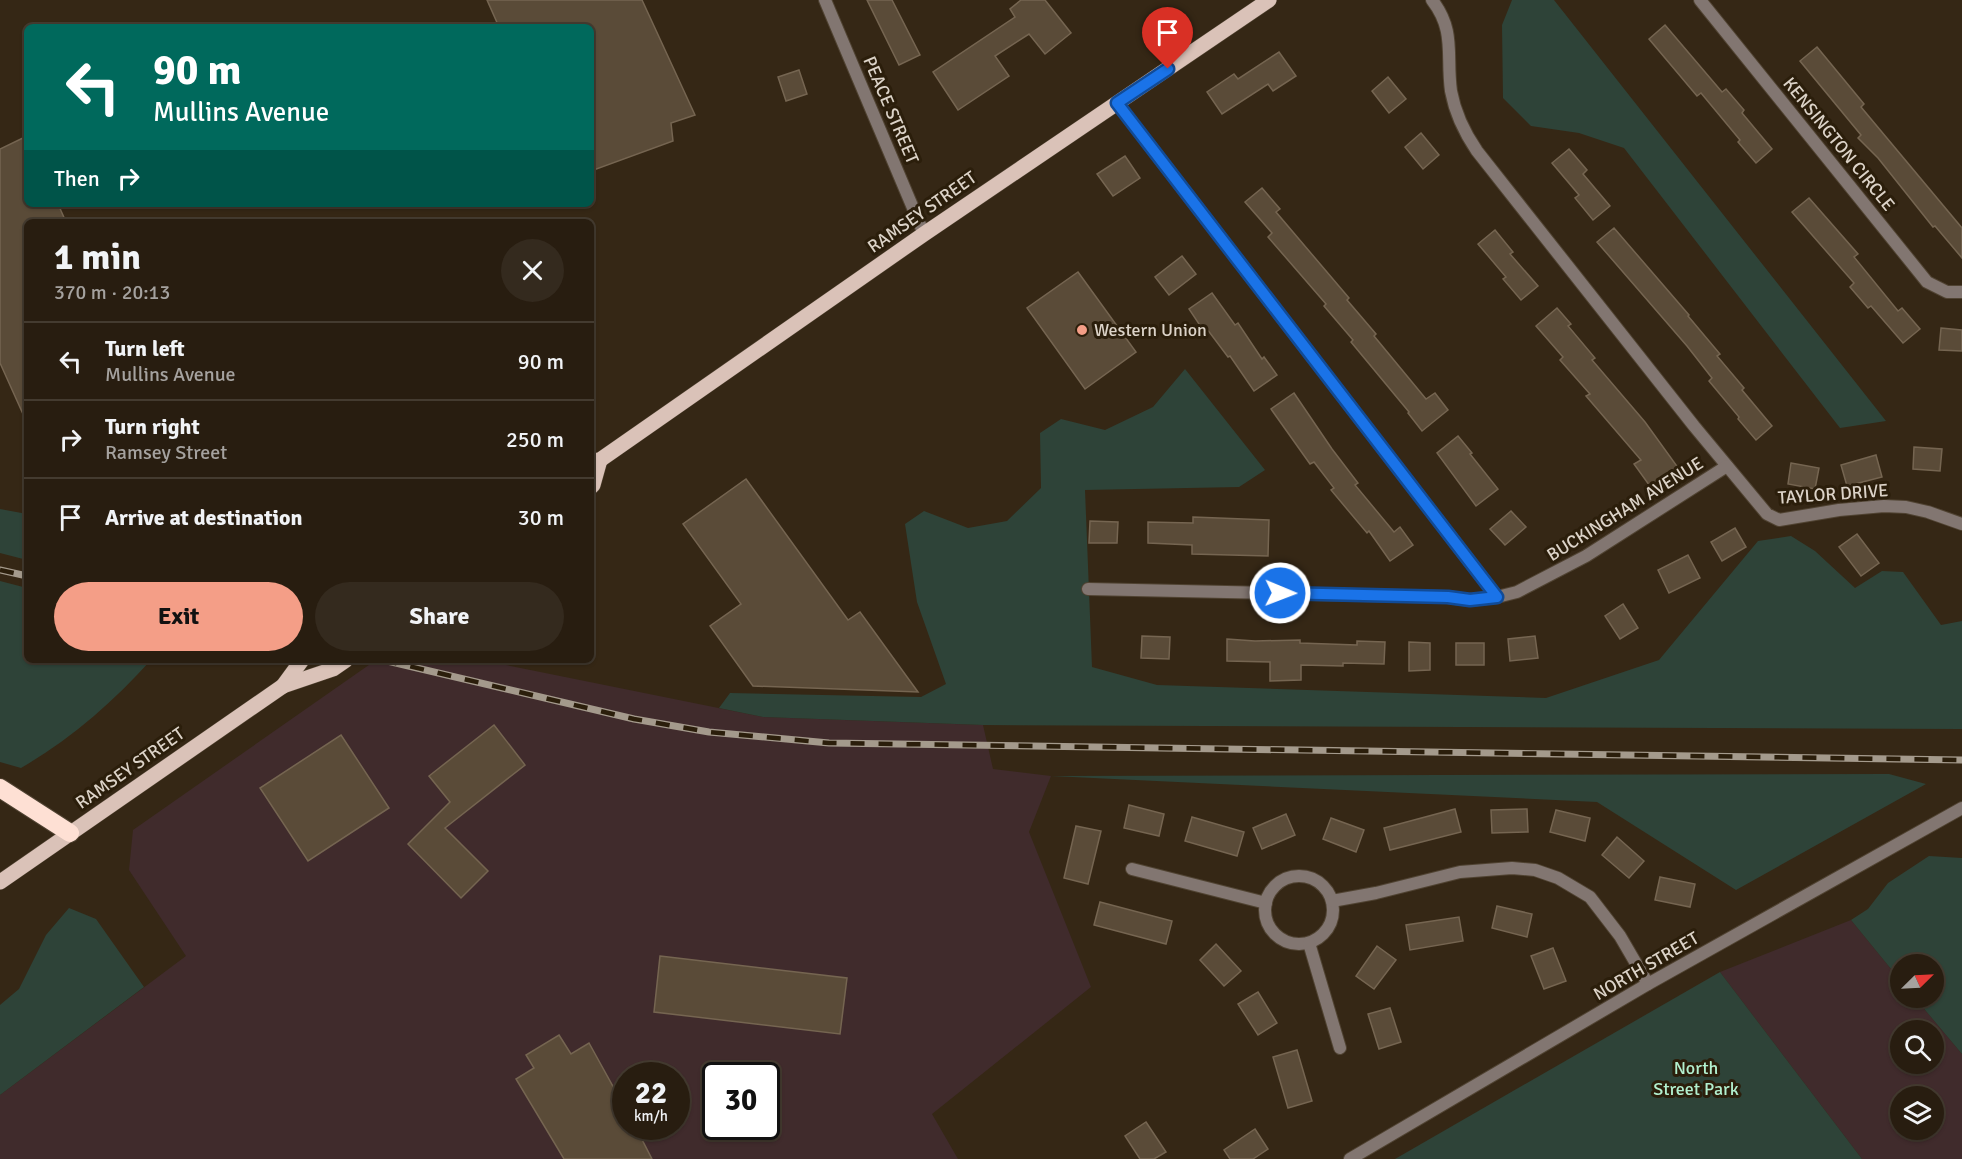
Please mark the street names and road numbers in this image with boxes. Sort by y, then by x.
street label: PEACE STREET [858,53,924,167]
street label: KENSINGTON CIRCLE [1778,73,1900,215]
street label: RAMSEY STREET [863,166,981,258]
street label: BUCKINGHAM AVENUE [1543,452,1707,566]
street label: TAYLOR DRIVE [1777,479,1889,509]
street label: RAMSEY STREET [71,722,189,814]
street label: NORTH STREET [1589,927,1703,1005]

